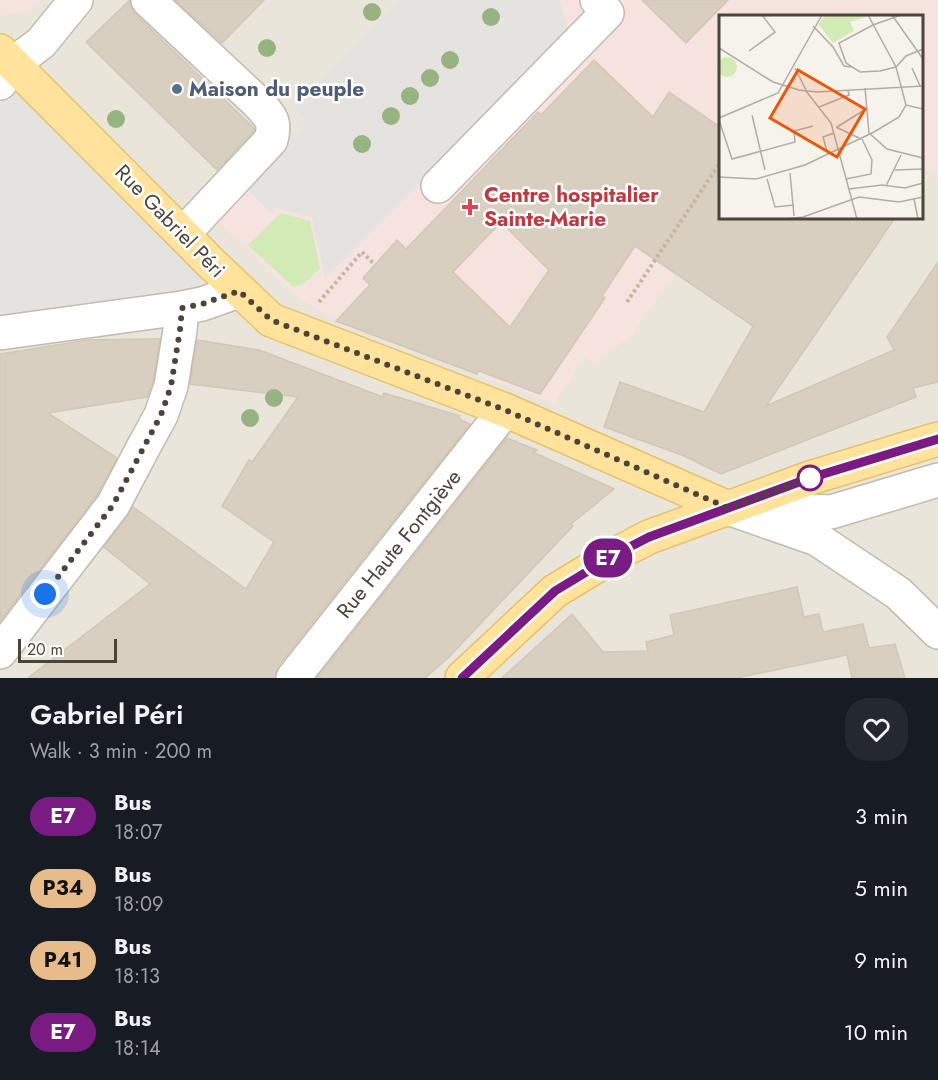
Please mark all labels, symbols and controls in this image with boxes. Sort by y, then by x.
inset map [719,15,923,219]
place label: Maison du peuple [189,74,364,104]
marker: Maison du peuple [170,82,184,96]
street label: Rue Gabriel Péri [108,158,232,284]
place label: Centre hospitalier Sainte-Marie [484,180,659,234]
marker: Centre hospitalier Sainte-Marie [461,198,479,216]
street label: Rue Haute Fontgiève [330,463,469,625]
unlabelled marker [797,465,823,491]
line badge: E7 [581,538,635,578]
text: E7 [595,543,621,573]
your location [30,579,60,609]
scale bar [18,636,117,664]
text: 20 m [27,638,63,661]
text: Gabriel Péri [30,694,184,735]
button: heart [845,698,908,761]
text: Walk · 3 min · 200 m [30,737,212,766]
text: Bus [114,786,151,818]
text: 3 min [855,800,908,832]
text: E7 [50,801,76,831]
text: 18:07 [114,818,162,847]
text: Bus [114,858,151,890]
text: 5 min [855,872,908,904]
text: P34 [43,873,83,903]
text: 18:09 [114,890,163,919]
text: Bus [114,930,151,962]
text: 9 min [854,944,908,976]
text: P41 [44,945,82,975]
text: 18:13 [114,962,160,991]
text: Bus [114,1002,151,1034]
text: 10 min [844,1016,908,1048]
text: E7 [50,1017,76,1047]
text: 18:14 [114,1034,161,1063]

